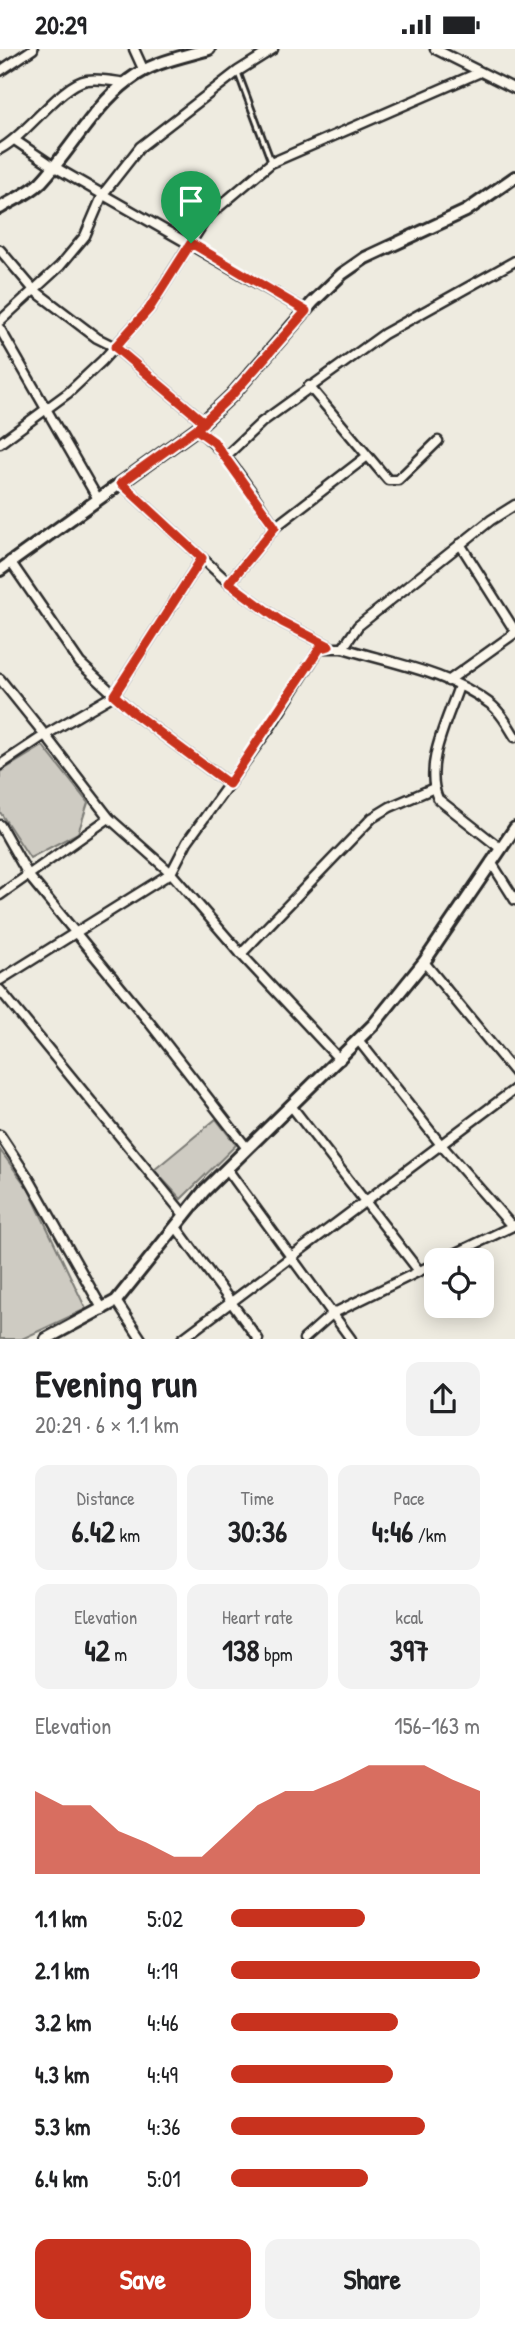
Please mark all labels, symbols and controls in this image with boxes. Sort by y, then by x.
text: 20:29 [35,7,87,42]
pin [161,171,221,243]
icon: arrive [172,182,210,220]
map controls [424,1248,494,1318]
button: locate [424,1248,494,1318]
text: Evening run [35,1357,198,1409]
button: share [406,1362,480,1436]
text: 20:29 · 6 × 1.1 km [35,1409,179,1440]
text: Distance [77,1485,135,1511]
text: Time [241,1485,274,1511]
text: Pace [393,1485,425,1511]
text: 6.42 [71,1511,115,1551]
text: 30:36 [228,1511,287,1551]
text: 4:46 [372,1511,413,1551]
text: km [115,1522,140,1548]
text: /km [413,1522,446,1548]
text: Elevation [74,1604,137,1630]
text: Heart rate [222,1604,293,1630]
text: kcal [395,1604,423,1630]
text: 42 [85,1630,110,1670]
text: 138 [222,1630,260,1670]
text: 397 [390,1630,429,1670]
text: m [110,1641,127,1667]
text: bpm [260,1641,293,1667]
text: Elevation [35,1710,111,1741]
text: 156–163 m [394,1710,480,1741]
text: 1.1 km [35,1903,87,1934]
text: 5:02 [147,1903,183,1934]
text: 2.1 km [35,1955,90,1986]
text: 4:19 [147,1955,178,1986]
text: 3.2 km [35,2007,91,2038]
text: 4:46 [147,2007,179,2038]
text: 4.3 km [35,2059,89,2090]
text: 4:49 [147,2059,178,2090]
text: 5.3 km [35,2111,90,2142]
text: 4:36 [147,2111,180,2142]
text: 6.4 km [35,2163,88,2194]
text: 5:01 [147,2163,181,2194]
button: Save [35,2239,251,2319]
button: Share [265,2239,480,2319]

